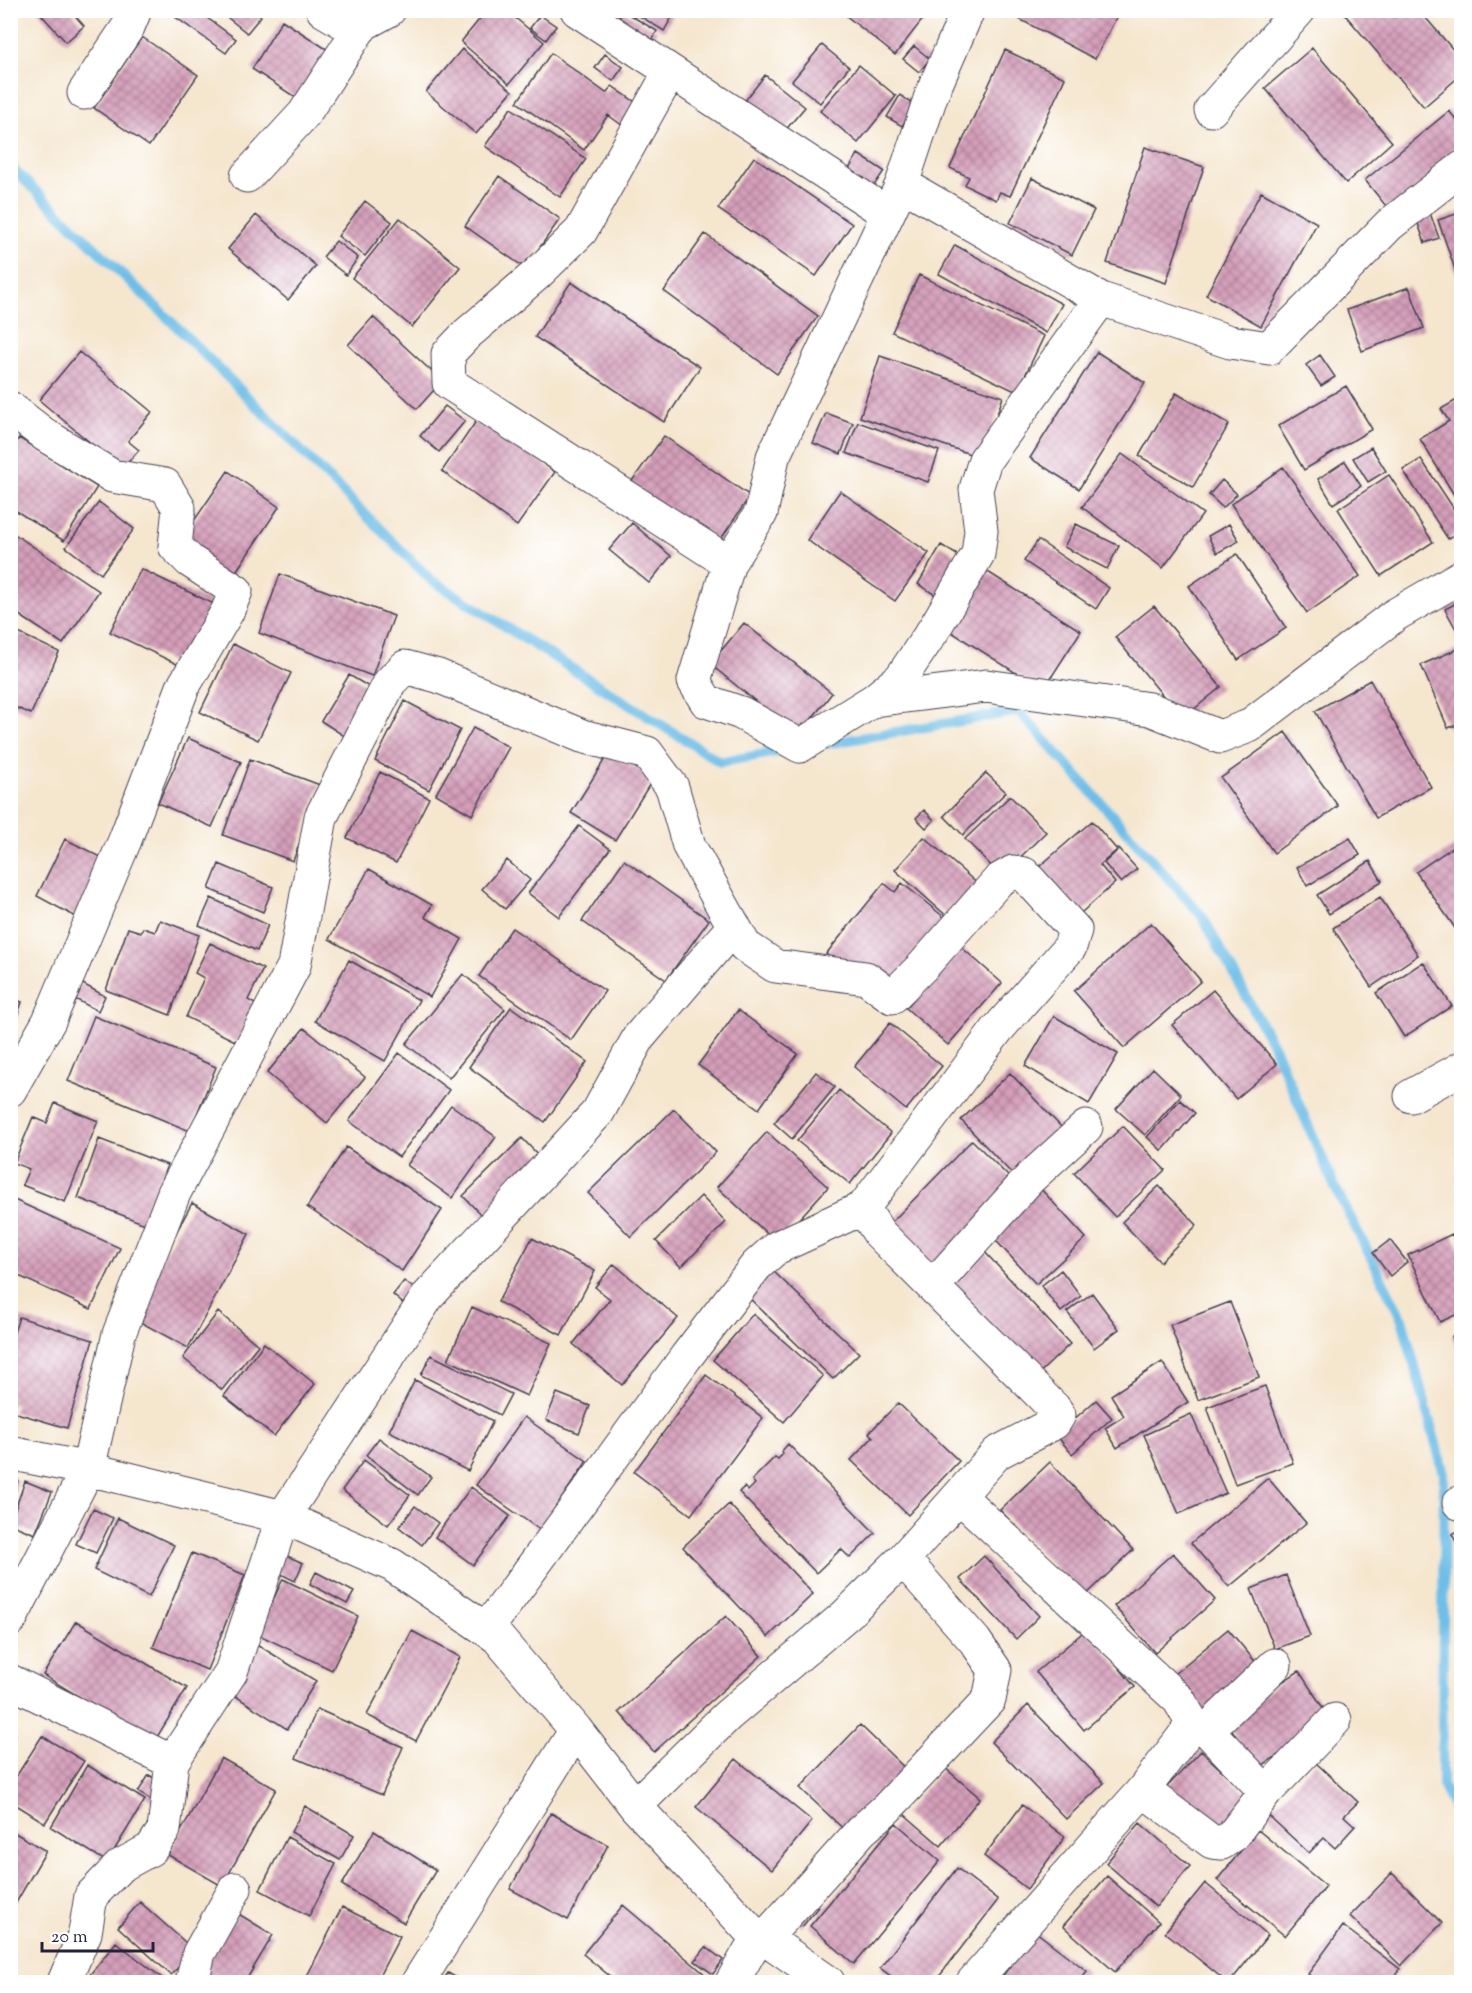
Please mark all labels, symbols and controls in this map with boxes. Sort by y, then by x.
scale bar [42,1915,153,1953]
text: 20 m [51,1925,88,1951]

